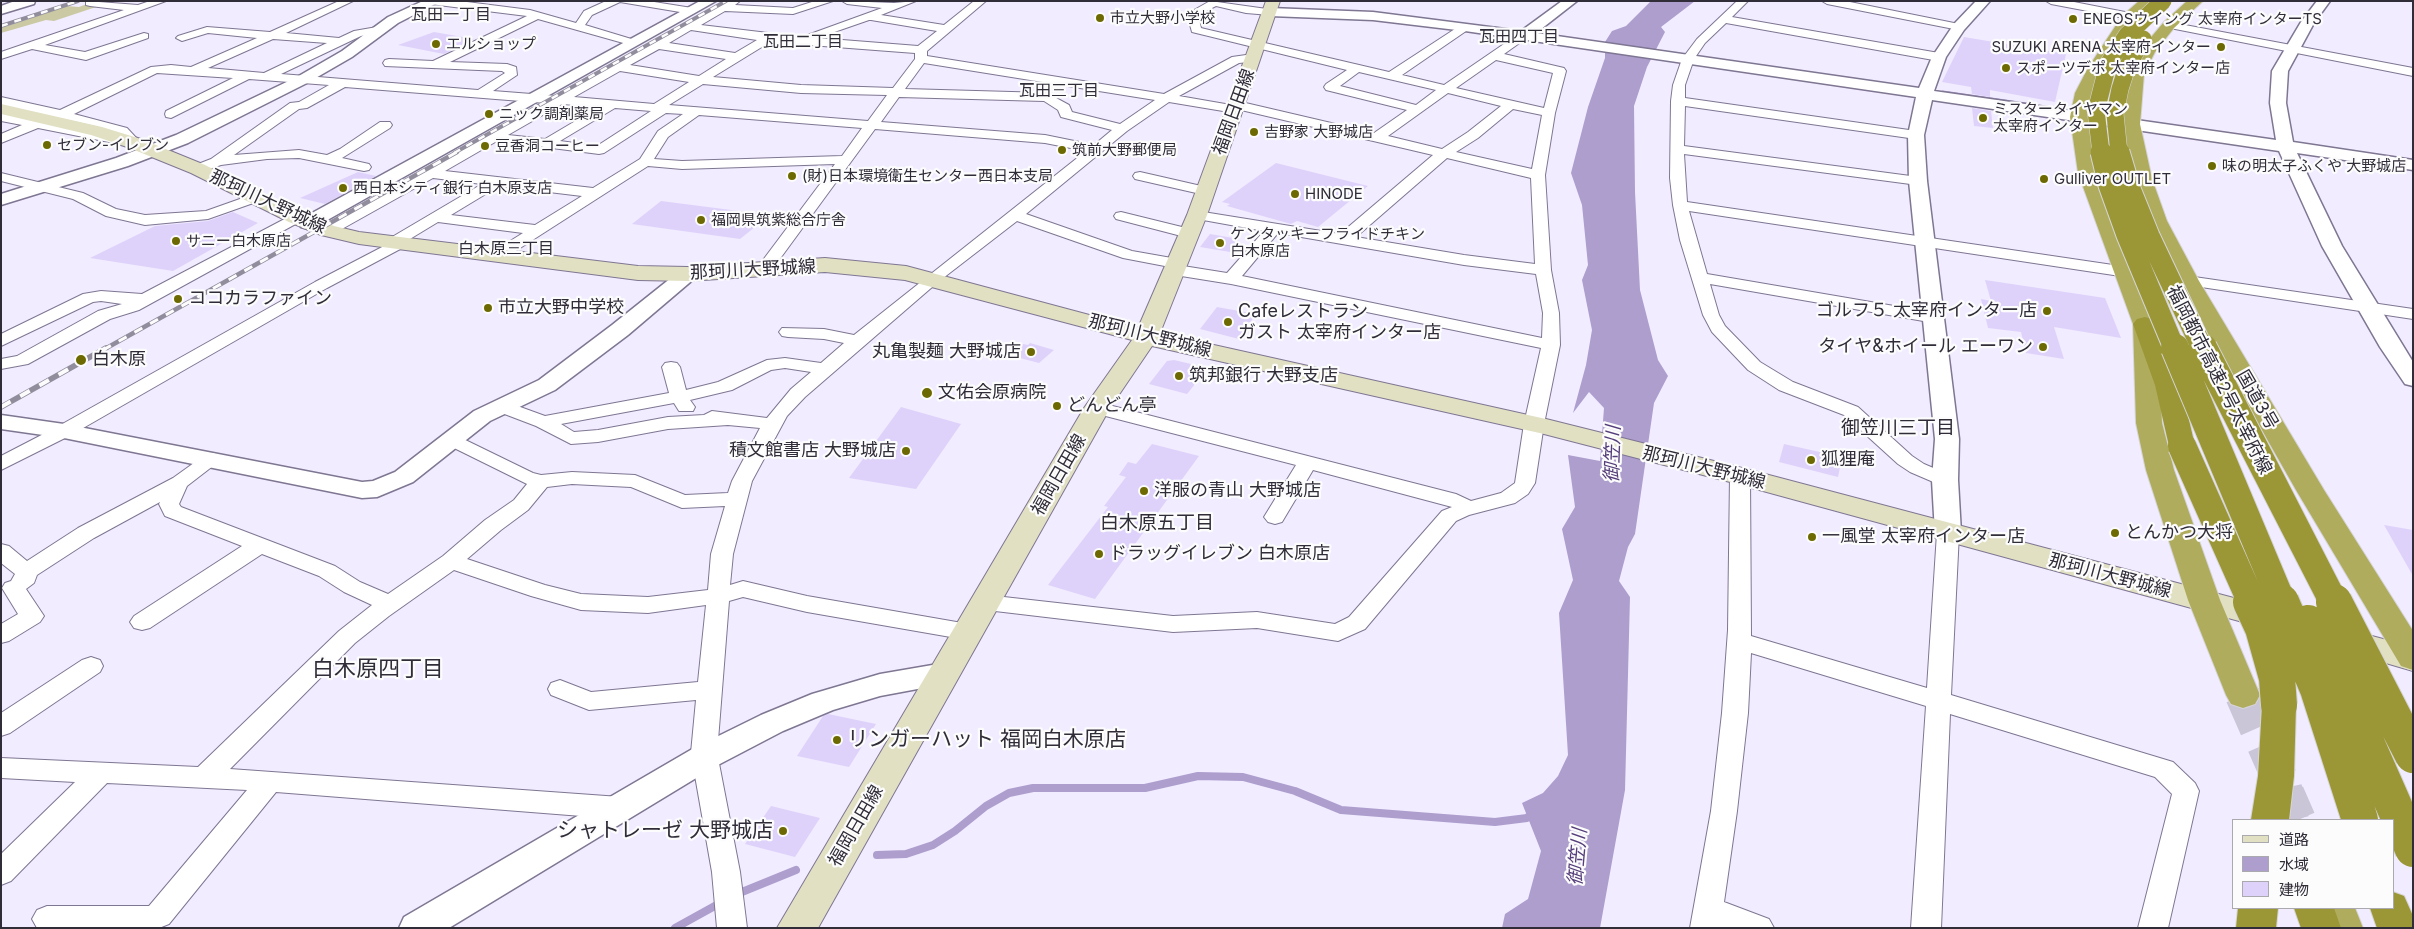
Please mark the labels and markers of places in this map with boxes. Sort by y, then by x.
place label: 市立大野小学校 [1110,9,1215,27]
place label: ENEOSウイング 太宰府インターTS [2083,10,2322,28]
marker: 市立大野小学校 [1094,12,1106,24]
marker: ENEOSウイング 太宰府インターTS [2067,13,2079,25]
place label: エルショップ [446,35,536,53]
marker: エルショップ [430,38,442,50]
place label: SUZUKI ARENA 太宰府インター [1991,38,2211,56]
marker: SUZUKI ARENA 太宰府インター [2215,41,2227,53]
place label: スポーツデポ 太宰府インター店 [2016,59,2230,77]
marker: スポーツデポ 太宰府インター店 [2000,62,2012,74]
place label: ミスタータイヤマン 太宰府インター [1993,100,2128,135]
place label: ニック調剤薬局 [499,105,604,123]
marker: ニック調剤薬局 [483,108,495,120]
marker: ミスタータイヤマン 太宰府インター [1977,112,1989,124]
place label: 吉野家 大野城店 [1264,123,1373,141]
marker: 吉野家 大野城店 [1248,126,1260,138]
place label: セブン-イレブン [57,136,169,154]
place label: 豆香洞コーヒー [495,137,600,155]
marker: セブン-イレブン [41,139,53,151]
marker: 豆香洞コーヒー [479,140,491,152]
place label: 筑前大野郵便局 [1072,141,1177,159]
marker: 筑前大野郵便局 [1056,144,1068,156]
place label: 味の明太子ふくや 大野城店 [2222,157,2406,175]
marker: 味の明太子ふくや 大野城店 [2206,160,2218,172]
place label: (財)日本環境衛生センター西日本支局 [802,167,1053,185]
marker: (財)日本環境衛生センター西日本支局 [786,170,798,182]
place label: Gulliver OUTLET [2054,170,2171,188]
marker: Gulliver OUTLET [2038,173,2050,185]
place label: 西日本シティ銀行 白木原支店 [353,179,552,197]
marker: 西日本シティ銀行 白木原支店 [337,182,349,194]
place label: HINODE [1305,185,1363,203]
marker: HINODE [1289,188,1301,200]
place label: 福岡県筑紫総合庁舎 [711,211,846,229]
marker: 福岡県筑紫総合庁舎 [695,214,707,226]
place label: ケンタッキーフライドチキン 白木原店 [1230,225,1425,260]
place label: サニー白木原店 [186,232,291,250]
marker: サニー白木原店 [170,235,182,247]
marker: ケンタッキーフライドチキン 白木原店 [1214,237,1226,249]
place label: ココカラファイン [188,288,332,310]
marker: ココカラファイン [172,293,184,305]
place label: 市立大野中学校 [498,297,624,319]
place label: ゴルフ５ 太宰府インター店 [1816,300,2037,322]
place label: Cafeレストラン ガスト 太宰府インター店 [1238,301,1441,344]
marker: 市立大野中学校 [482,302,494,314]
marker: ゴルフ５ 太宰府インター店 [2041,305,2053,317]
marker: Cafeレストラン ガスト 太宰府インター店 [1222,316,1234,328]
place label: タイヤ&ホイール エーワン [1818,336,2033,358]
place label: 丸亀製麺 大野城店 [872,341,1021,363]
marker: タイヤ&ホイール エーワン [2037,341,2049,353]
marker: 丸亀製麺 大野城店 [1025,346,1037,358]
place label: 白木原 [92,349,146,371]
marker: 白木原 [74,353,88,367]
place label: 筑邦銀行 大野支店 [1189,365,1338,387]
marker: 筑邦銀行 大野支店 [1173,370,1185,382]
place label: 文佑会原病院 [938,382,1046,404]
marker: 文佑会原病院 [920,386,934,400]
place label: どんどん亭 [1067,395,1157,417]
marker: どんどん亭 [1051,400,1063,412]
place label: 積文館書店 大野城店 [729,440,896,462]
marker: 積文館書店 大野城店 [900,445,912,457]
place label: 狐狸庵 [1821,449,1875,471]
marker: 狐狸庵 [1805,454,1817,466]
place label: 洋服の青山 大野城店 [1154,480,1321,502]
marker: 洋服の青山 大野城店 [1138,485,1150,497]
place label: とんかつ大将 [2125,522,2233,544]
place label: 一風堂 太宰府インター店 [1822,526,2025,548]
marker: とんかつ大将 [2109,527,2121,539]
marker: 一風堂 太宰府インター店 [1806,531,1818,543]
place label: ドラッグイレブン 白木原店 [1109,543,1330,565]
marker: ドラッグイレブン 白木原店 [1093,548,1105,560]
place label: リンガーハット 福岡白木原店 [847,727,1126,753]
marker: リンガーハット 福岡白木原店 [831,734,843,746]
place label: シャトレーゼ 大野城店 [557,818,773,844]
marker: シャトレーゼ 大野城店 [777,825,789,837]

